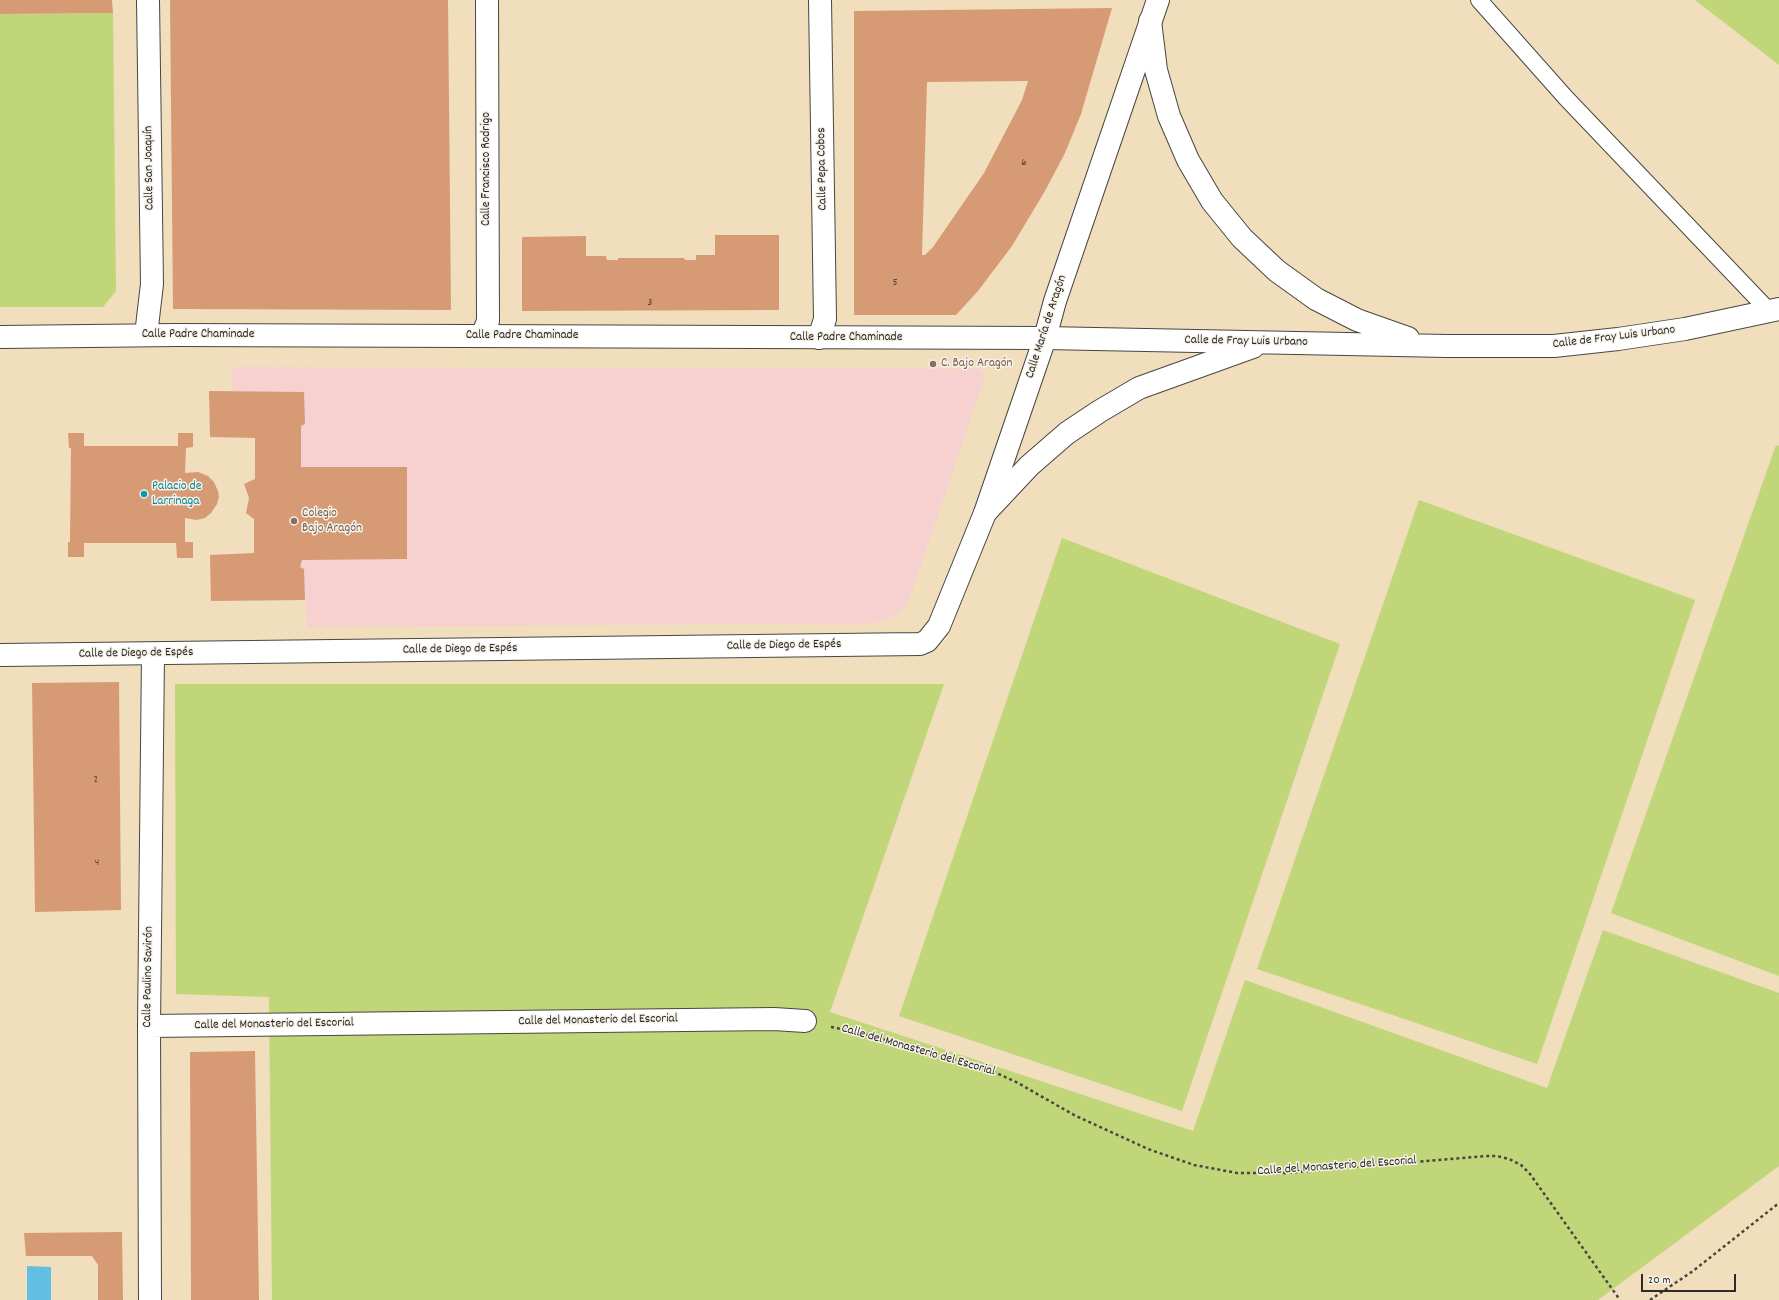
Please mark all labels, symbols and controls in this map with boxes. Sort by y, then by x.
street label: Calle Francisco Rodrigo [479,112,495,226]
street label: Calle San Joaquín [141,126,159,210]
street label: Calle Pepa Cobos [814,127,832,211]
house number: 6 [1021,156,1027,170]
street label: Calle María de Aragón [1023,273,1071,381]
house number: 5 [892,276,898,290]
house number: 3 [648,296,652,310]
street label: Calle de Fray Luis Urbano [1552,323,1676,353]
street label: Calle Padre Chaminade [142,327,254,343]
street label: Calle Padre Chaminade [466,328,578,344]
street label: Calle Padre Chaminade [790,330,902,346]
street label: Calle de Fray Luis Urbano [1184,333,1308,351]
place label: C. Bajo Aragón [941,356,1012,372]
marker: C. Bajo Aragón [928,359,938,369]
place label: Palacio de Larrinaga [152,479,201,510]
marker: Palacio de Larrinaga [139,489,149,499]
place label: Colegio Bajo Aragón [302,506,362,537]
marker: Colegio Bajo Aragón [289,516,299,526]
street label: Calle de Diego de Espés [727,637,841,655]
street label: Calle de Diego de Espés [403,641,517,659]
street label: Calle de Diego de Espés [79,645,193,663]
house number: 2 [94,773,98,787]
house number: 4 [95,856,99,870]
street label: Calle Paulino Savirón [140,926,158,1028]
street label: Calle del Monasterio del Escorial [518,1012,678,1030]
street label: Calle del Monasterio del Escorial [194,1016,354,1034]
street label: Calle del Monasterio del Escorial [839,1022,997,1080]
street label: Calle del Monasterio del Escorial [1257,1154,1417,1180]
scale bar [1643,1266,1738,1292]
text: 20 m [1648,1272,1671,1289]

